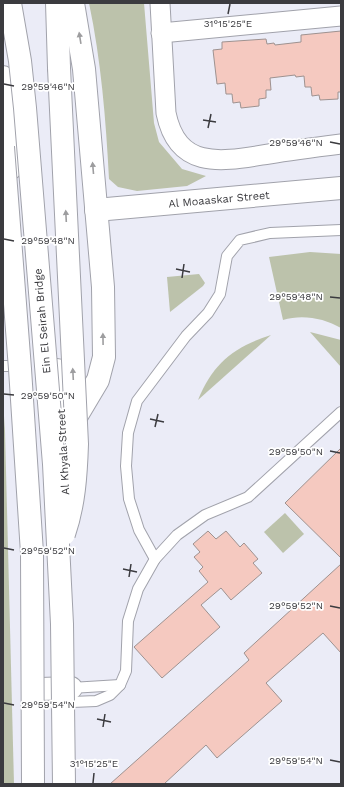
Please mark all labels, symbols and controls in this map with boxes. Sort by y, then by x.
text: 31°15'25"E [204,18,252,29]
one-way arrow [77,32,83,44]
text: 29°59'46"N [21,81,75,92]
text: 29°59'46"N [269,137,323,148]
one-way arrow [89,162,96,174]
street label: Al Moaaskar Street [168,189,271,210]
one-way arrow [62,210,69,222]
text: 29°59'48"N [21,235,75,246]
street label: Ein El Seirah Bridge [31,268,54,374]
text: 29°59'48"N [269,291,323,302]
one-way arrow [100,332,106,345]
one-way arrow [70,368,77,380]
text: 29°59'50"N [21,390,75,401]
street label: Al Khyala Street [55,408,72,495]
text: 29°59'50"N [269,446,323,457]
text: 29°59'52"N [21,545,75,556]
text: 29°59'52"N [269,600,323,611]
text: 29°59'54"N [21,699,75,710]
text: 29°59'54"N [269,755,323,766]
text: 31°15'25"E [70,758,118,769]

